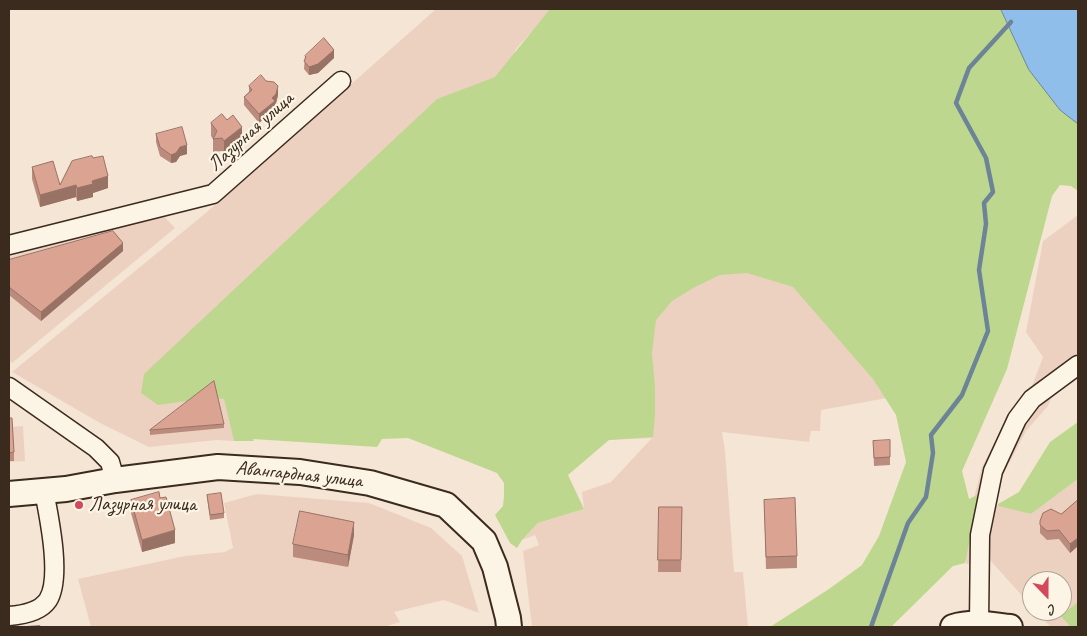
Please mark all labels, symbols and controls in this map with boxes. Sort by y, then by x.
street label: Лазурная улица [203,87,299,177]
street label: Авангардная улица [235,456,363,494]
place label: Лазурная улица [89,493,196,517]
marker: Лазурная улица [73,499,85,511]
north arrow [1022,571,1072,621]
text: С [1046,600,1059,619]

